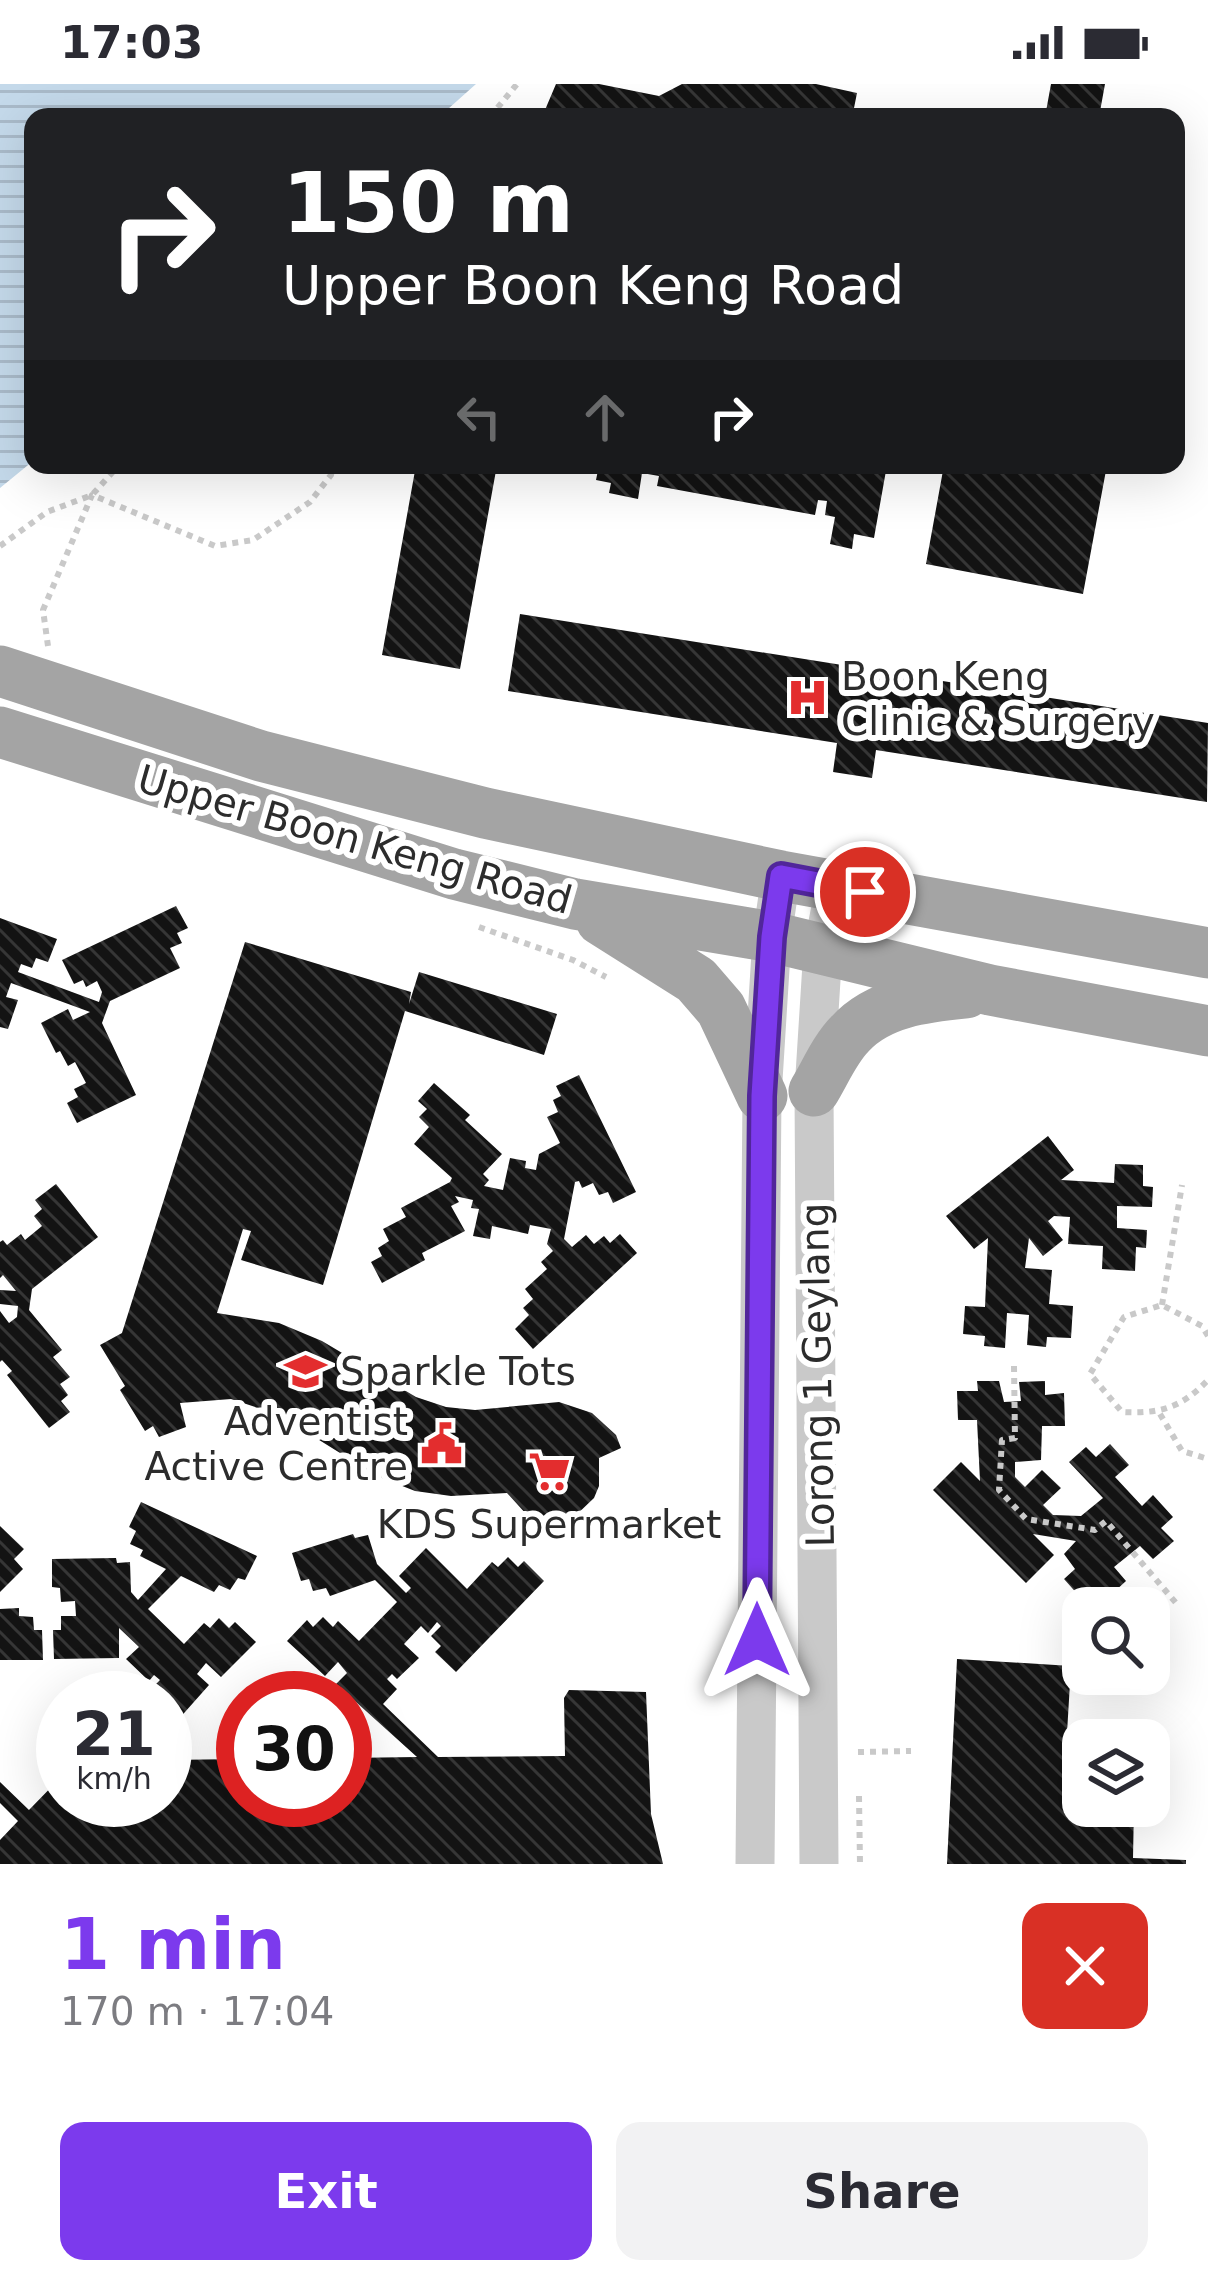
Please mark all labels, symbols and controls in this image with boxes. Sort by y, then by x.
text: 17:03 [60,16,203,69]
text: 150 m [282,154,574,252]
icon: right [84,156,240,312]
text: Upper Boon Keng Road [282,254,904,317]
icon: left [446,384,512,450]
icon: ahead [572,384,638,450]
icon: right [698,384,764,450]
place label: Boon Keng Clinic & Surgery [841,654,1155,744]
hospital icon: Boon Keng Clinic & Surgery [784,675,830,721]
street label: Upper Boon Keng Road [133,756,577,923]
pin [814,841,916,943]
icon: arrive [832,859,898,925]
street label: Lorong 1 Geylang [792,1202,843,1548]
school or university icon: Sparkle Tots [283,1348,329,1394]
place label: Sparkle Tots [340,1349,576,1394]
place label: Adventist Active Centre [145,1399,408,1489]
public building icon: Adventist Active Centre [419,1420,465,1466]
supermarket icon: KDS Supermarket [526,1449,572,1495]
place label: KDS Supermarket [377,1502,721,1547]
position arrow [694,1577,820,1703]
map controls [1062,1587,1170,1827]
button: search [1062,1587,1170,1695]
speed limit sign: 30 [216,1671,372,1827]
text: 21 [72,1699,156,1769]
button: layers [1062,1719,1170,1827]
text: km/h [76,1761,152,1796]
text: 1 min [60,1902,286,1986]
button: close [1022,1903,1148,2029]
text: 170 m · 17:04 [60,1989,334,2034]
button: Exit [60,2122,592,2260]
button: Share [616,2122,1148,2260]

